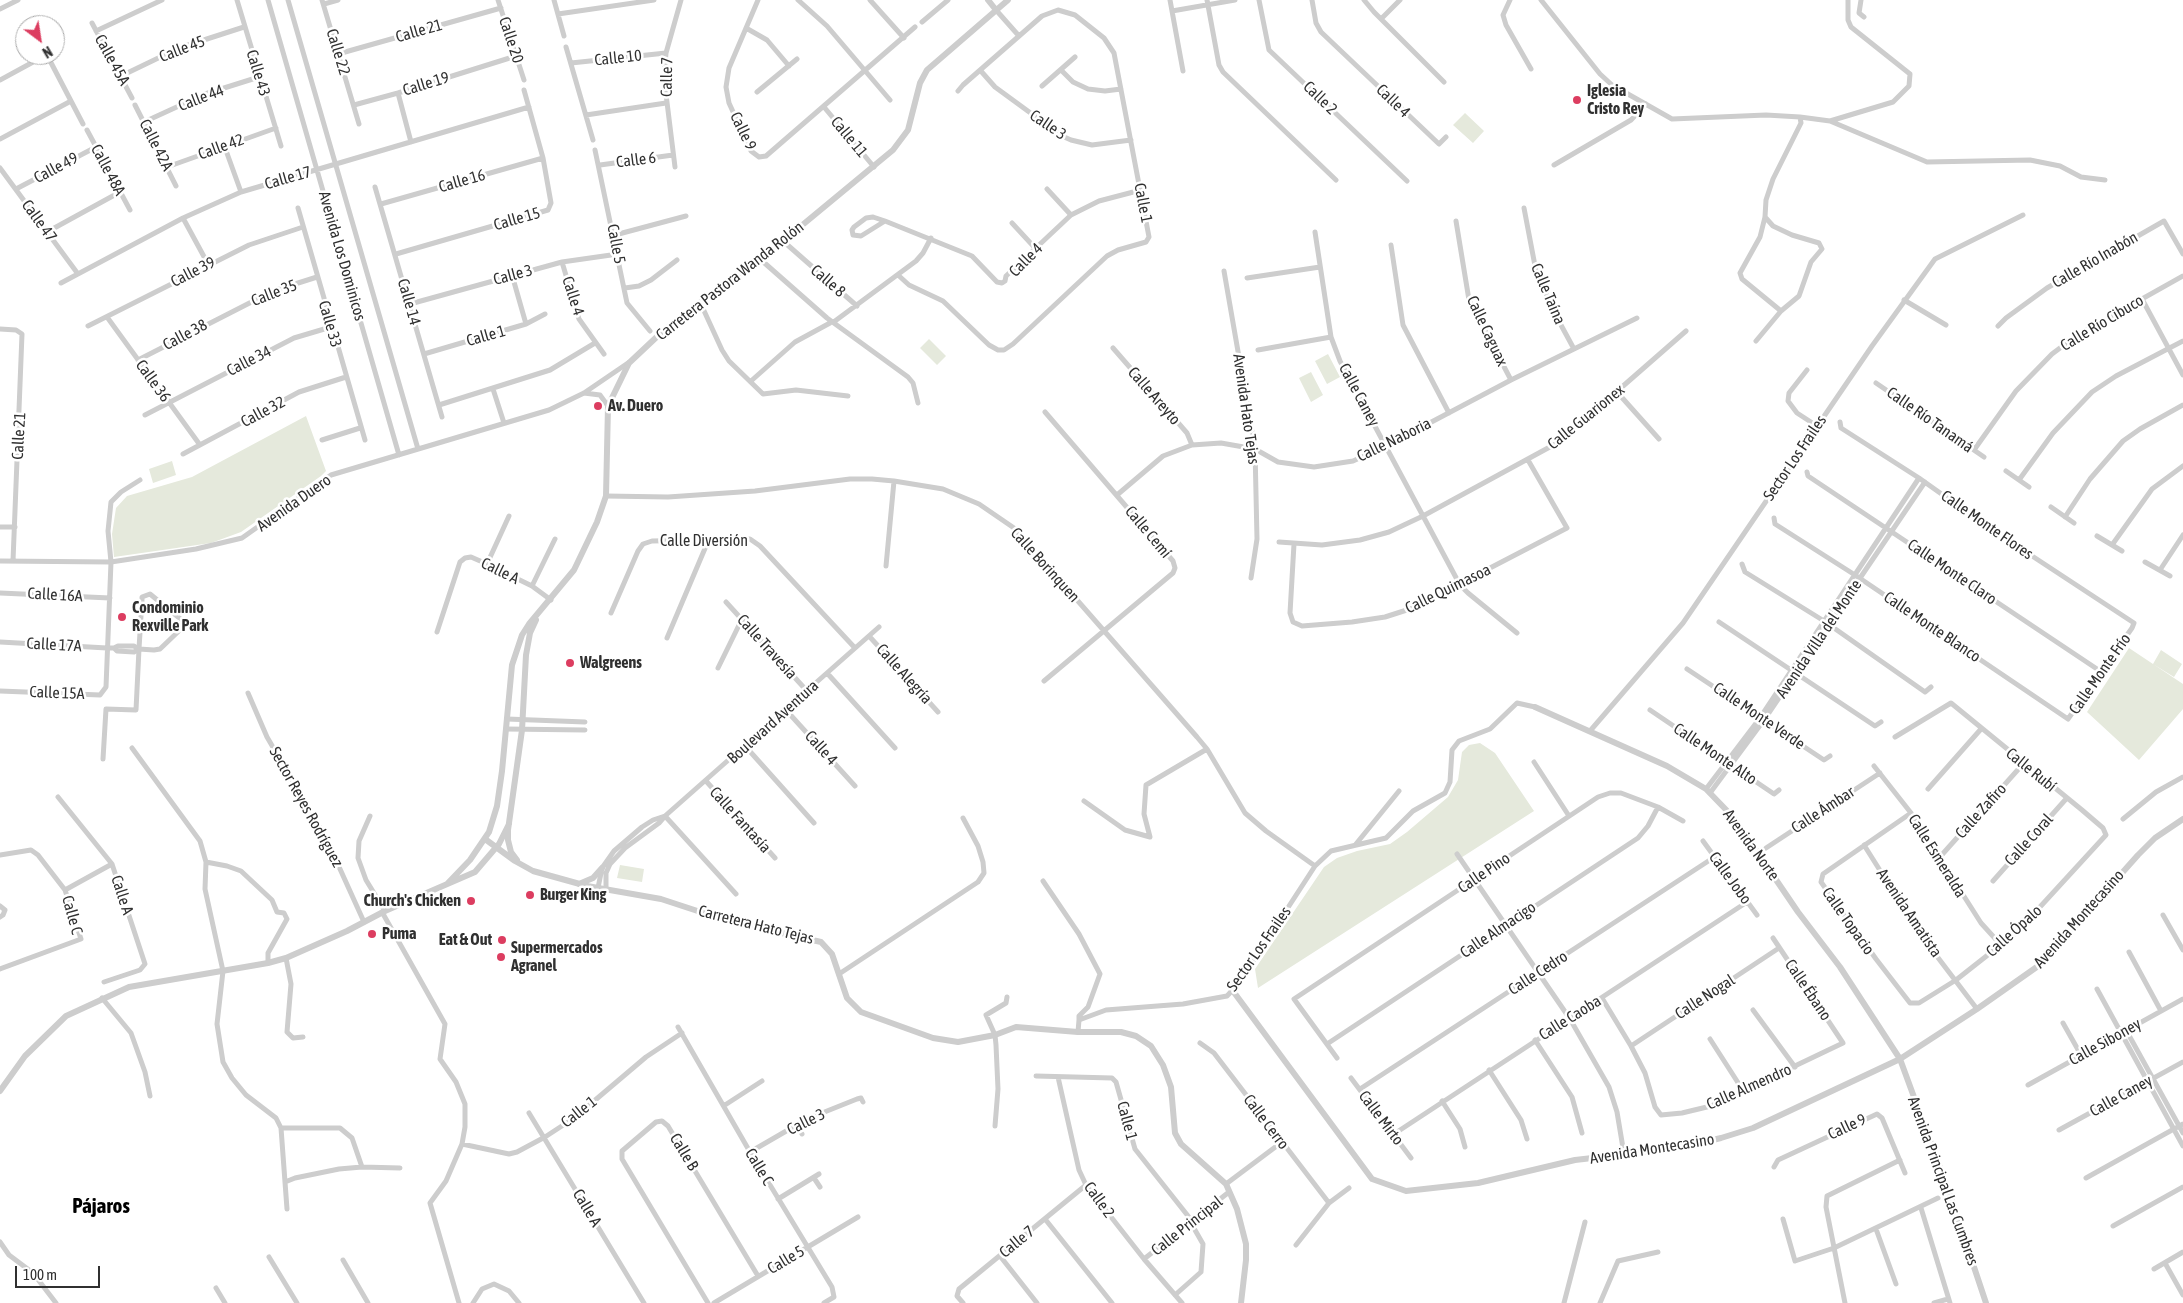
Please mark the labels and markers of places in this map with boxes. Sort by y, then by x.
place label: Iglesia Cristo Rey [1587,81,1644,119]
marker: Iglesia Cristo Rey [1571,94,1583,106]
place label: Av. Duero [608,396,663,416]
marker: Av. Duero [592,400,604,412]
place label: Condominio Rexville Park [132,598,208,636]
marker: Condominio Rexville Park [116,611,128,623]
place label: Walgreens [580,653,642,673]
marker: Walgreens [564,657,576,669]
place label: Burger King [540,885,606,905]
marker: Burger King [524,889,536,901]
place label: Church's Chicken [363,891,461,911]
marker: Church's Chicken [465,895,477,907]
place label: Puma [382,924,417,944]
marker: Puma [366,928,378,940]
place label: Eat & Out [439,930,492,950]
marker: Eat & Out [496,934,508,946]
place label: Supermercados Agranel [511,938,603,976]
marker: Supermercados Agranel [495,951,507,963]

